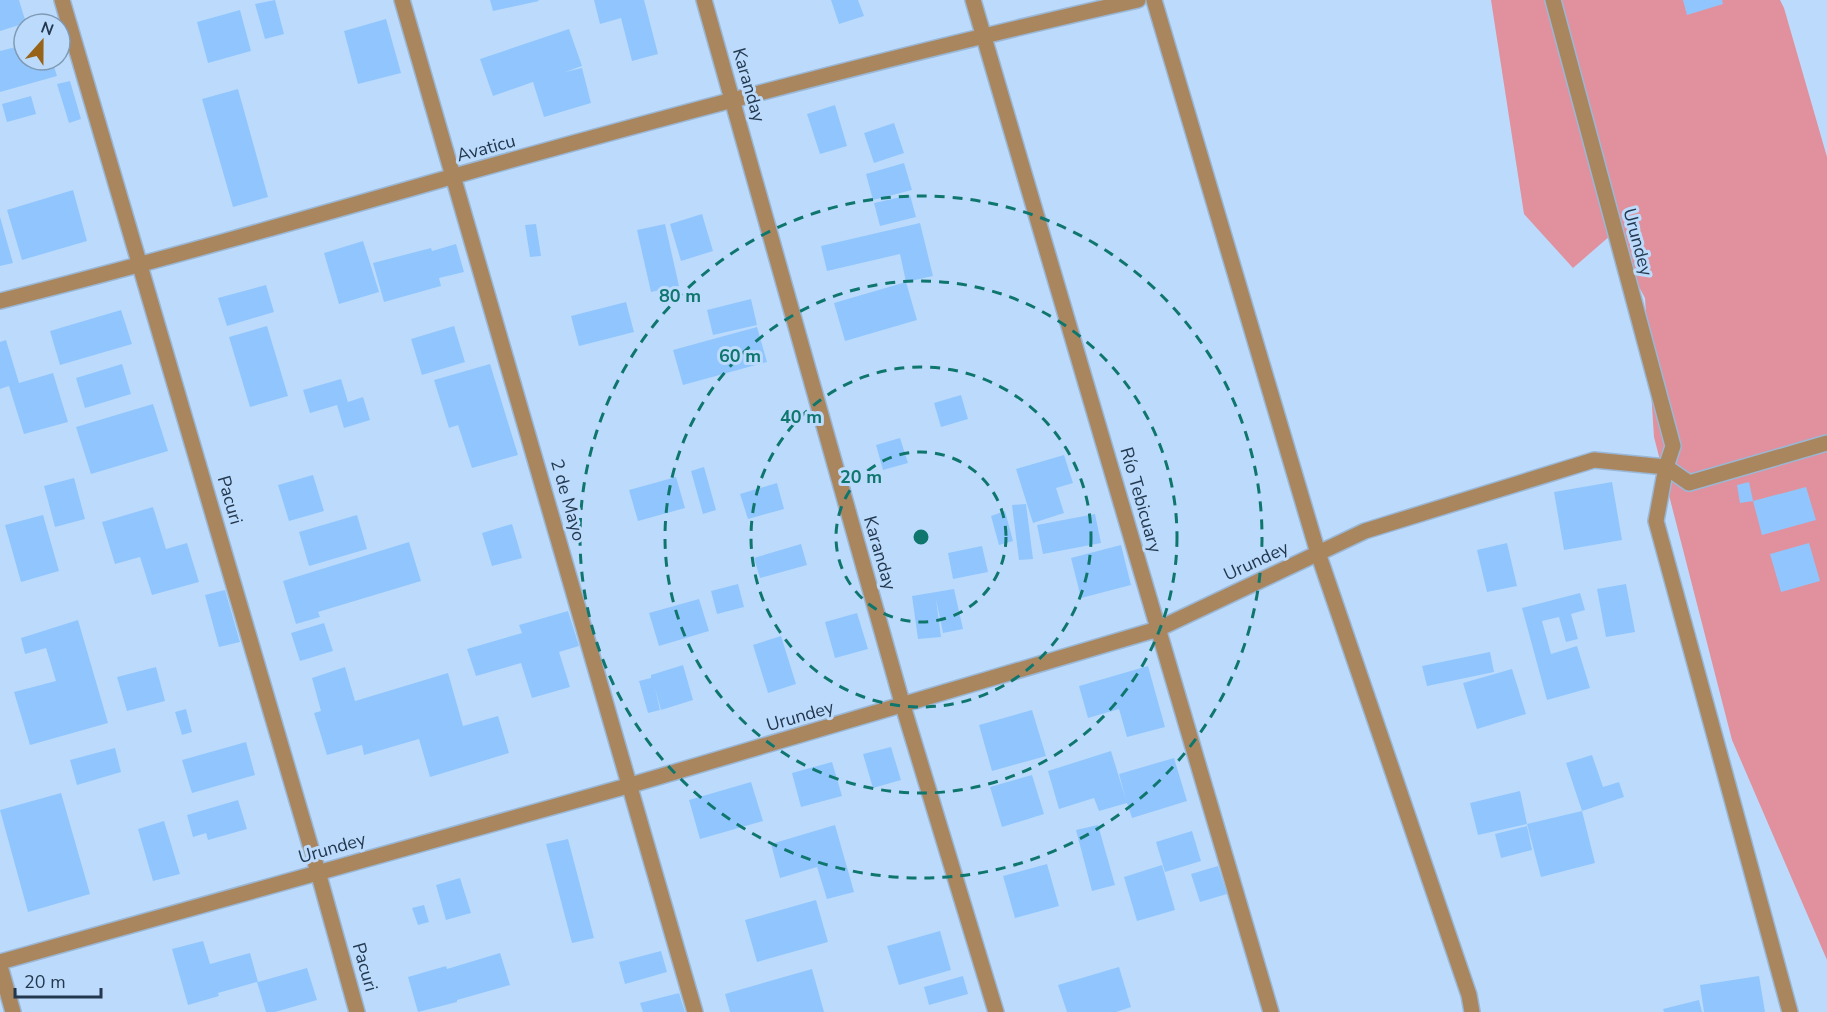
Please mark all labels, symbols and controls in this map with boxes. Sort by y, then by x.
north arrow [12,12,72,72]
text: N [37,17,57,41]
street label: Karanday [727,45,771,126]
street label: Avaticu [454,129,518,167]
street label: Urundey [1617,206,1659,279]
text: 80 m [659,284,701,308]
text: 60 m [719,344,761,368]
text: 40 m [780,405,822,429]
street label: Río Tebicuary [1114,444,1168,556]
street label: 2 de Mayo [545,456,591,544]
text: 20 m [840,465,882,489]
street label: Pacuri [212,473,248,527]
street label: Karanday [858,513,902,594]
centre of rings [911,527,931,547]
street label: Urundey [1220,535,1293,586]
street label: Urundey [763,695,837,737]
street label: Urundey [295,827,369,869]
street label: Pacuri [347,940,383,994]
scale bar [15,961,100,999]
text: 20 m [24,970,66,994]

